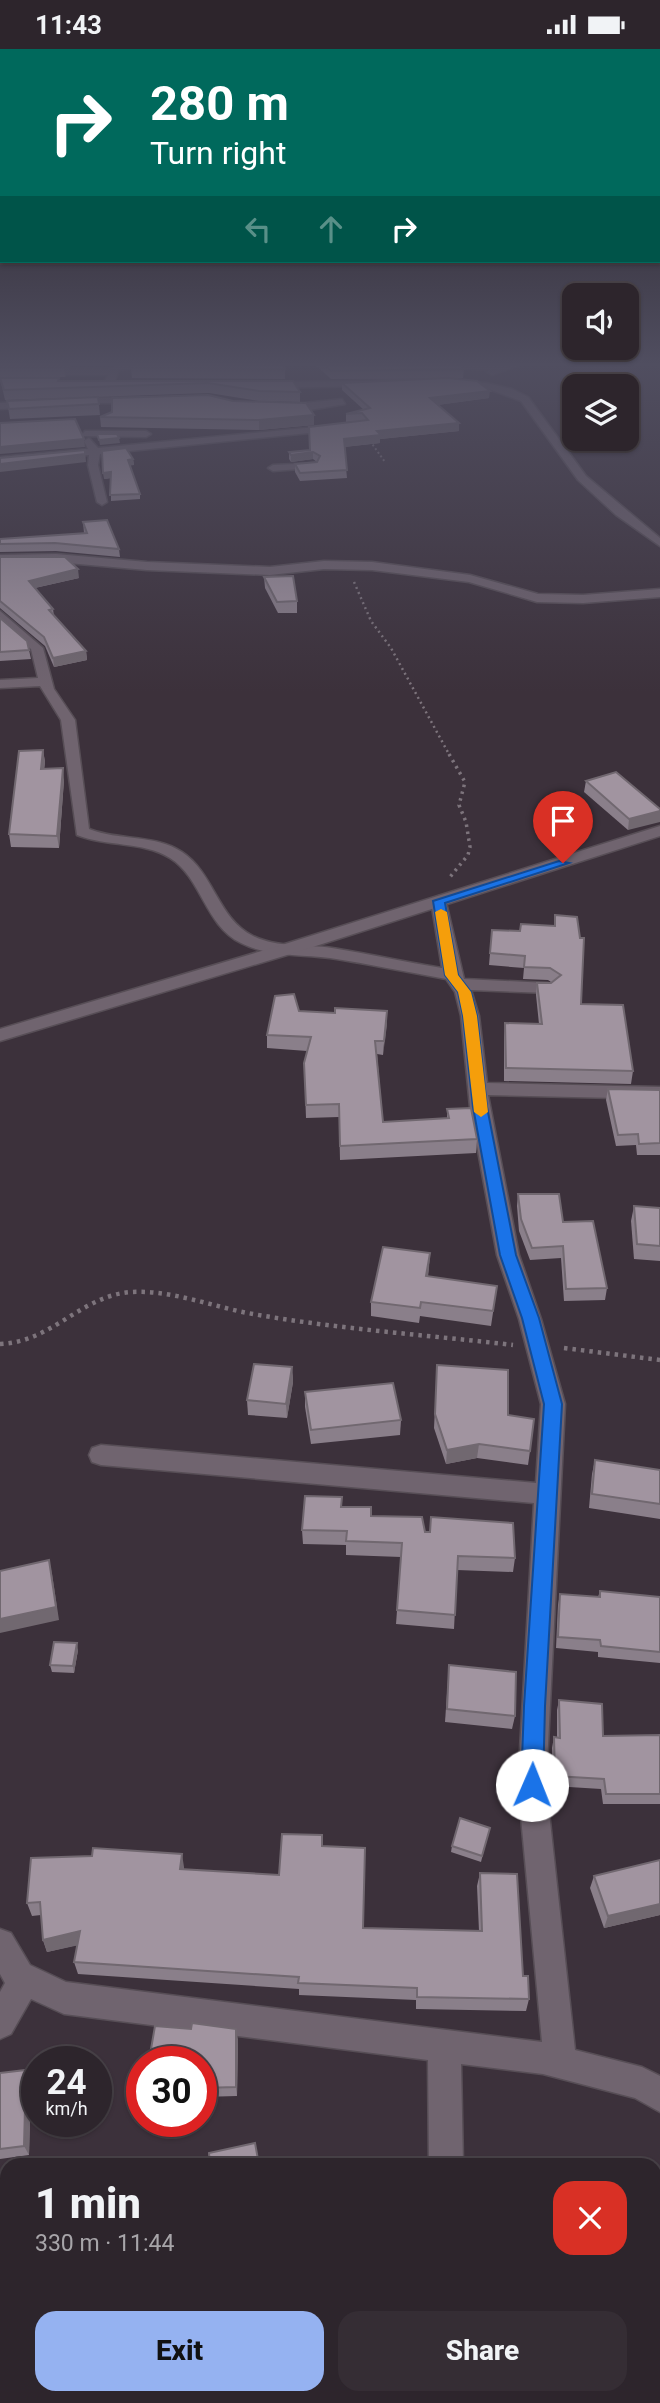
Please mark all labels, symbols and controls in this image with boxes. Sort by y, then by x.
text: 11:43 [35,10,102,40]
text: 280 m [150,75,289,132]
icon: right [35,77,126,168]
text: Turn right [150,134,286,172]
icon: left [239,210,277,248]
icon: ahead [312,210,350,248]
icon: right [385,210,423,248]
map controls [562,283,639,451]
button: sound [562,283,639,360]
button: layers [562,374,639,451]
pin [533,791,593,863]
icon: arrive [544,802,582,840]
position arrow [495,1748,569,1822]
speed limit sign: 30 [126,2046,217,2137]
text: 24 [46,2062,87,2103]
text: km/h [45,2098,88,2119]
text: 1 min [35,2179,141,2228]
button: close [553,2181,627,2255]
text: 330 m · 11:44 [35,2230,174,2257]
button: Exit [35,2311,324,2391]
button: Share [338,2311,627,2391]

